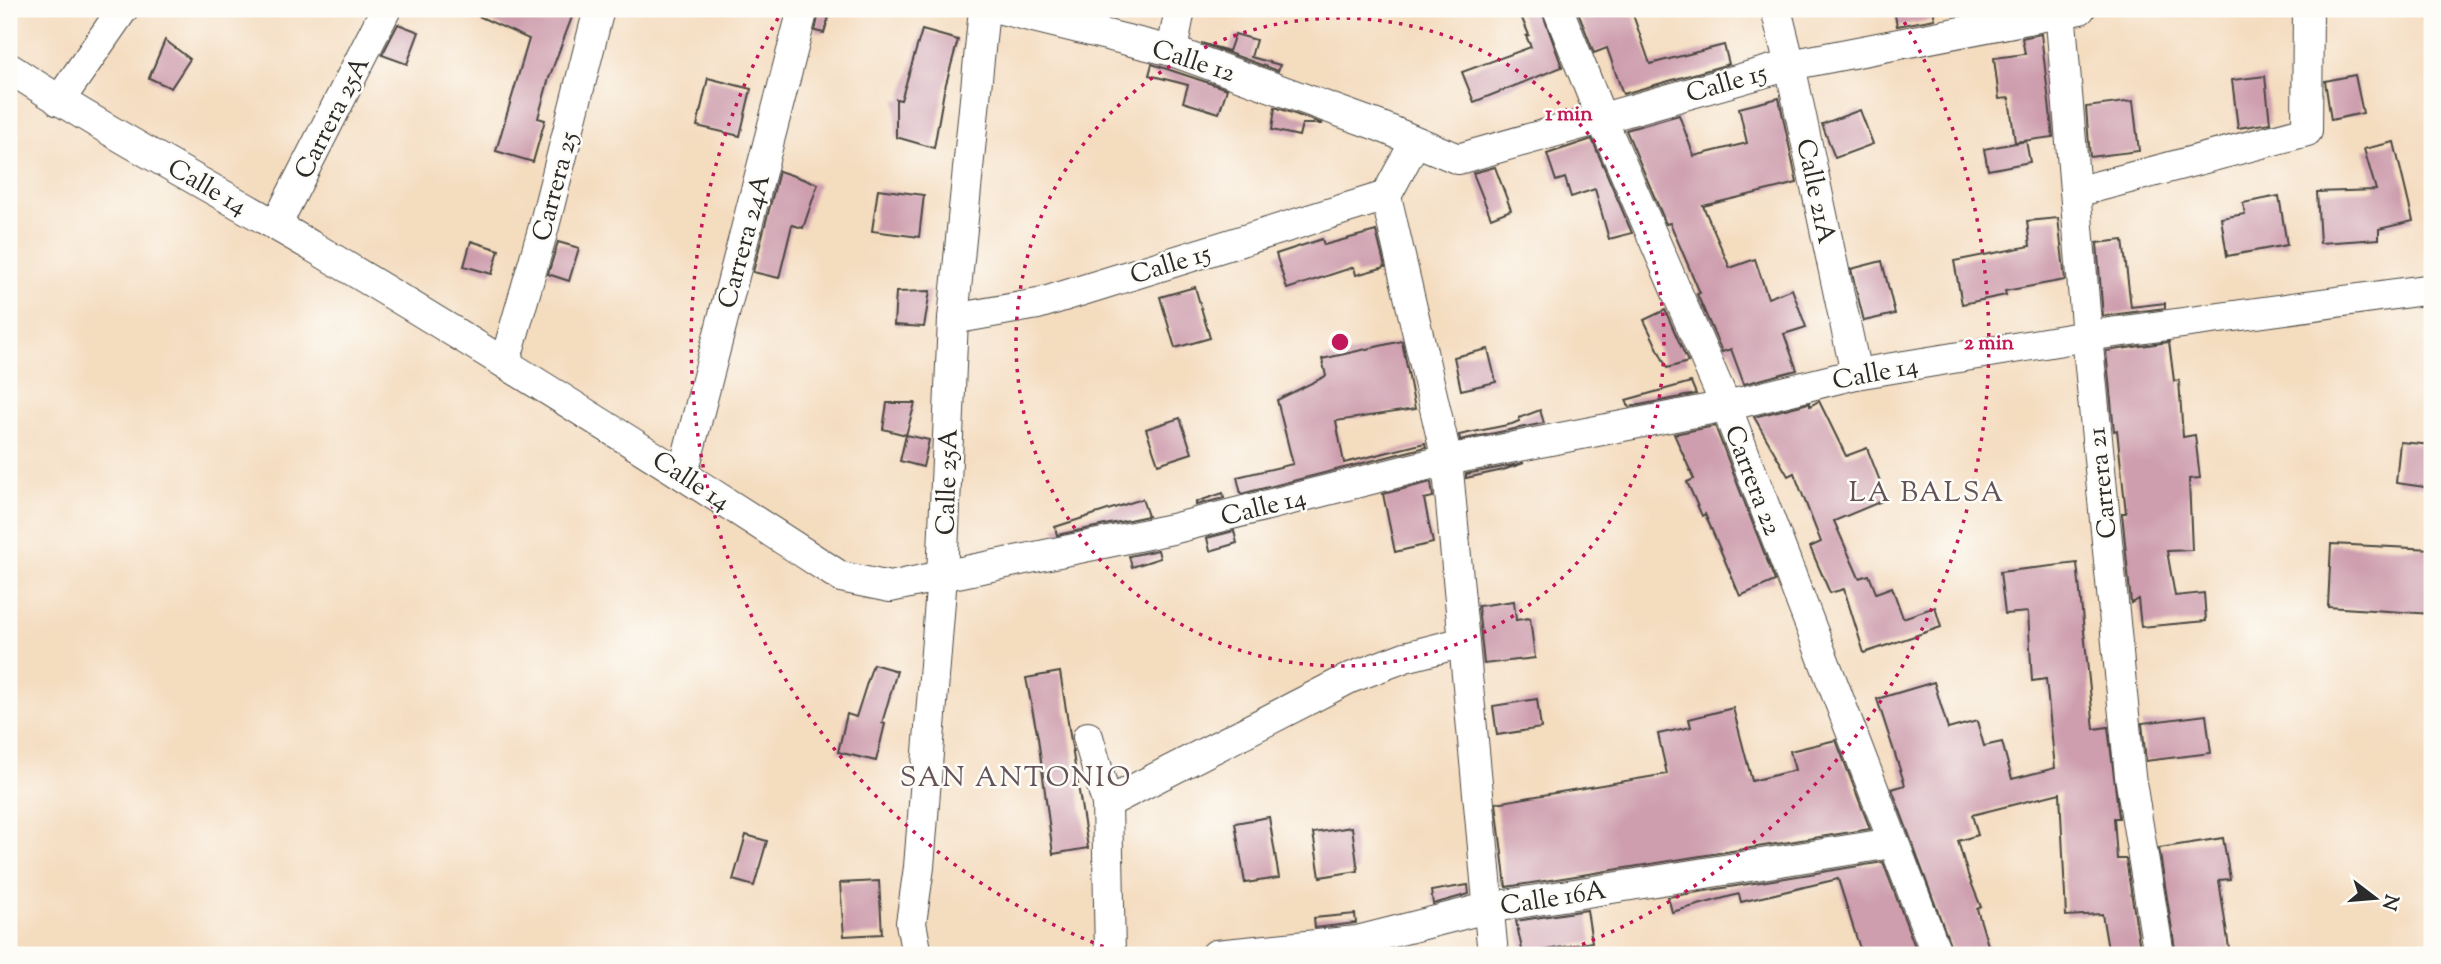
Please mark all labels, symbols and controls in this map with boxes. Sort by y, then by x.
street label: Calle 12 [1147,32,1240,93]
street label: Carrera 25A [286,50,380,186]
street label: Calle 15 [1682,55,1771,114]
text: 1 min [1545,100,1593,130]
street label: Carrera 25 [524,128,589,246]
street label: Calle 21A [1785,136,1844,248]
street label: Calle 14 [160,151,253,226]
street label: Carrera 24A [710,170,781,313]
street label: Calle 15 [1126,236,1216,295]
text: 2 min [1964,329,2015,359]
centre of rings [1328,330,1352,354]
street label: Calle 14 [1830,348,1921,401]
street label: Carrera 22 [1714,420,1790,541]
street label: Carrera 21 [2079,425,2128,540]
street label: Calle 25A [928,428,969,536]
street label: Calle 14 [644,443,737,521]
district label: LA BALSA [1849,474,2005,514]
street label: Calle 14 [1217,480,1310,537]
district label: SAN ANTONIO [900,759,1132,799]
north arrow [2340,862,2410,932]
street label: Calle 16A [1498,873,1609,926]
text: N [2374,891,2404,913]

